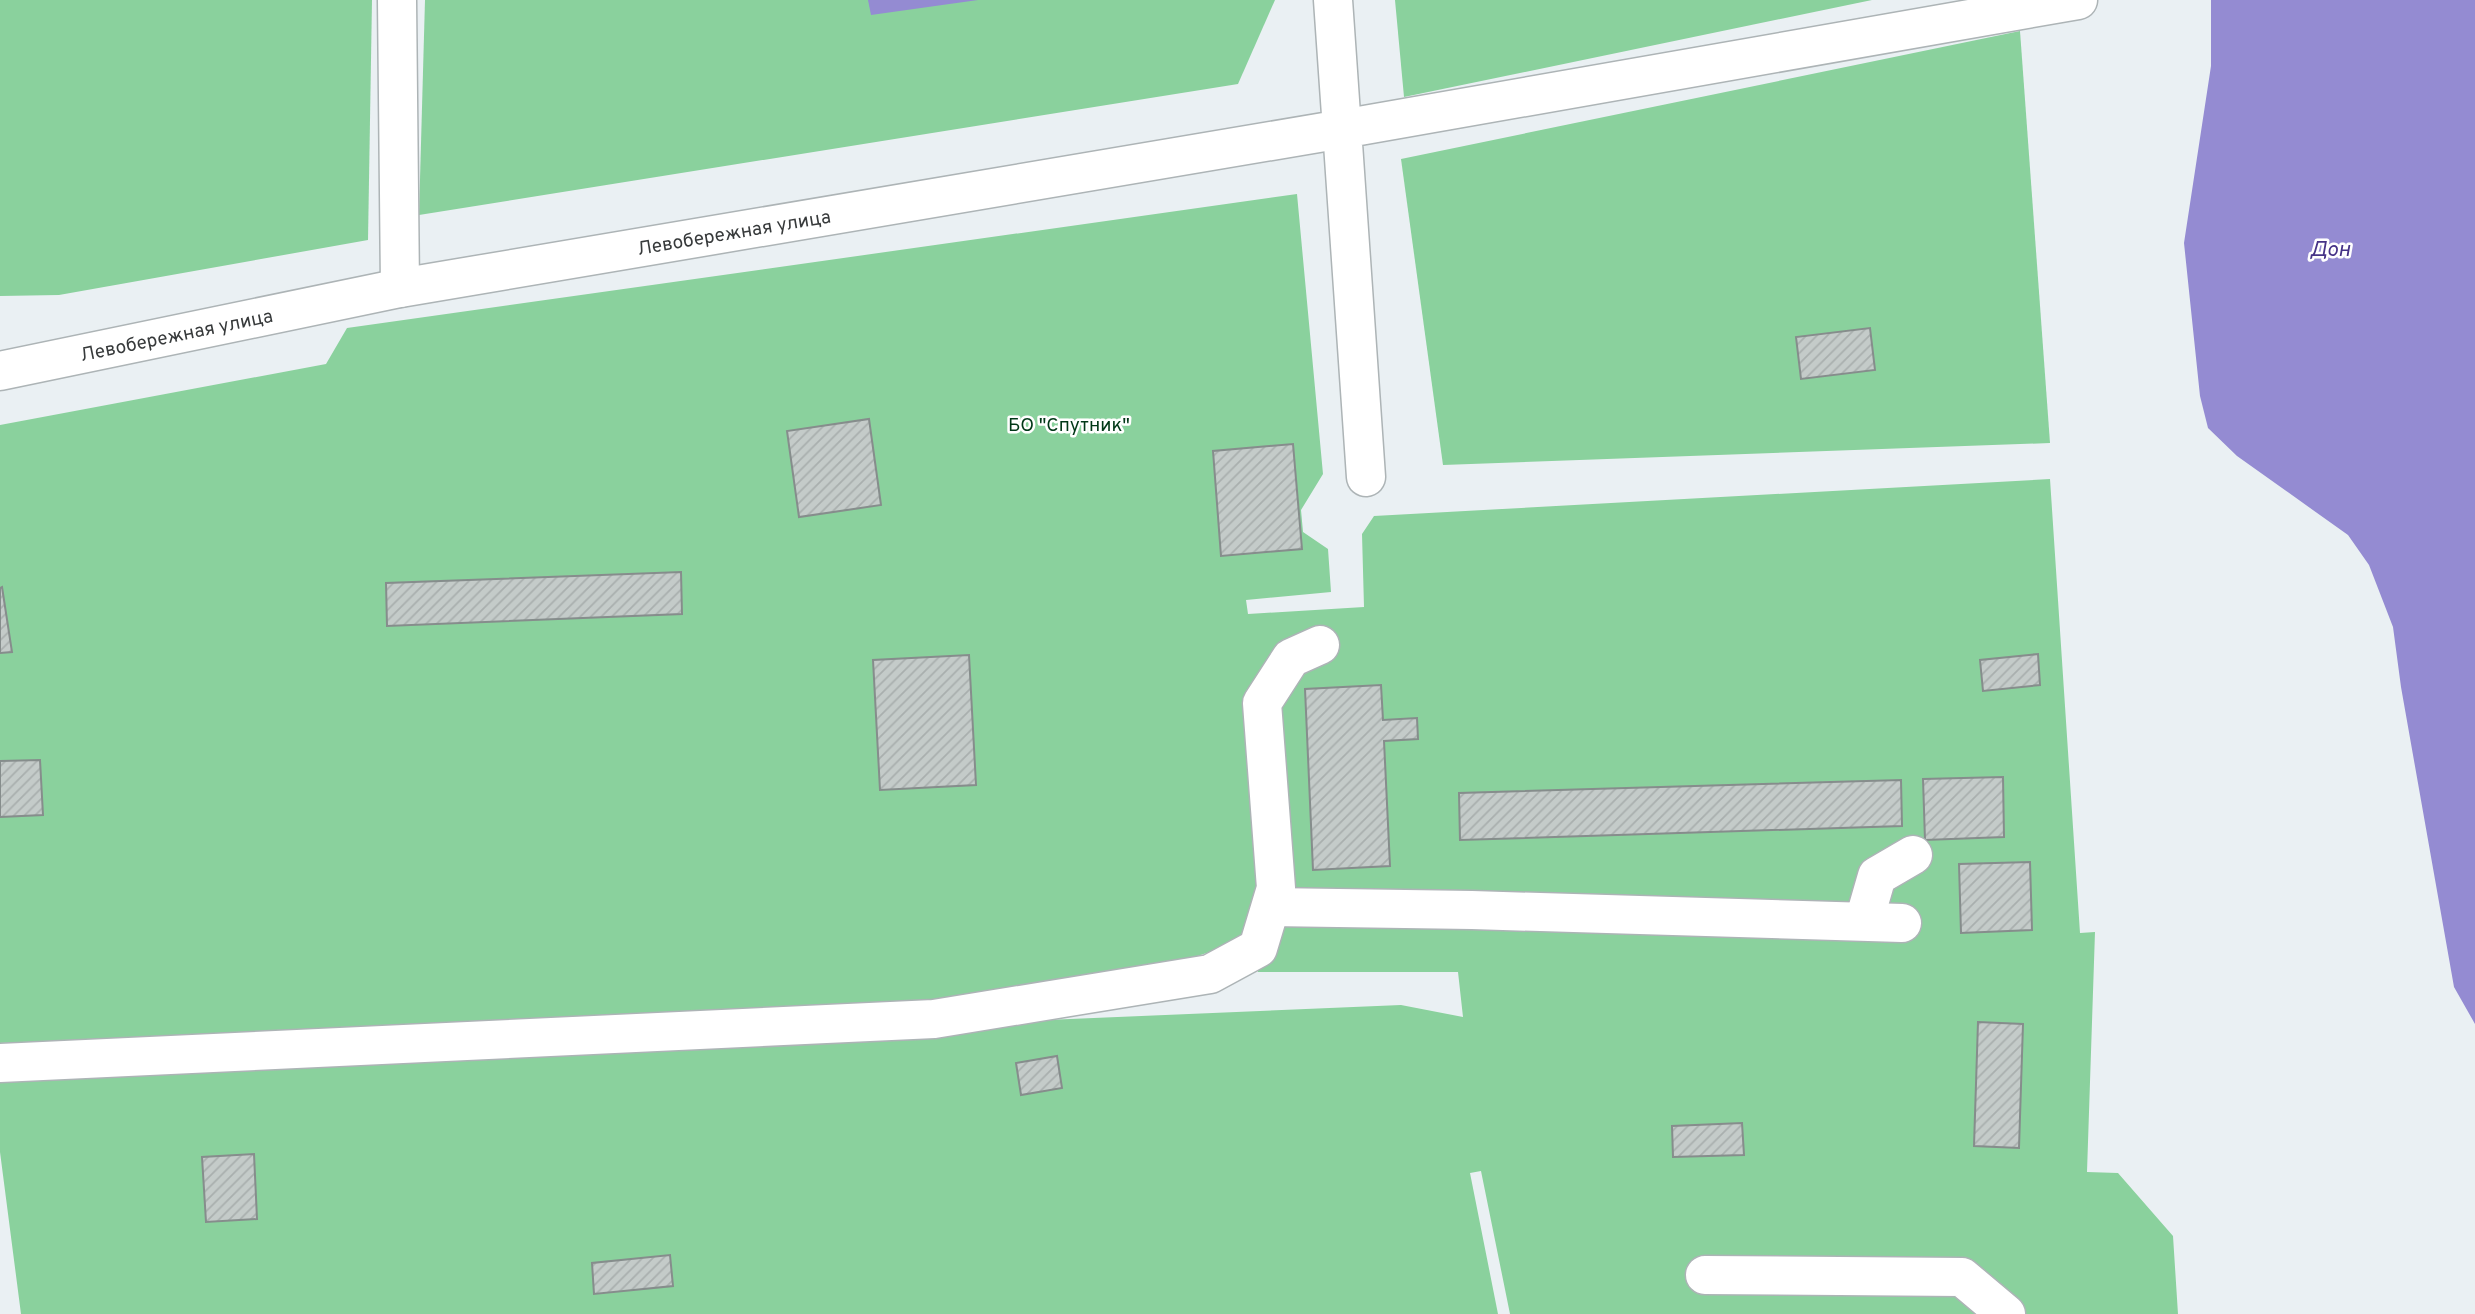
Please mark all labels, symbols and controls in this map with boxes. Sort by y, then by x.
street label: Левобережная улица [635,205,833,262]
water label: Дон [2310,237,2351,264]
street label: Левобережная улица [78,305,275,368]
park label: БО "Спутник" [1008,414,1130,438]

